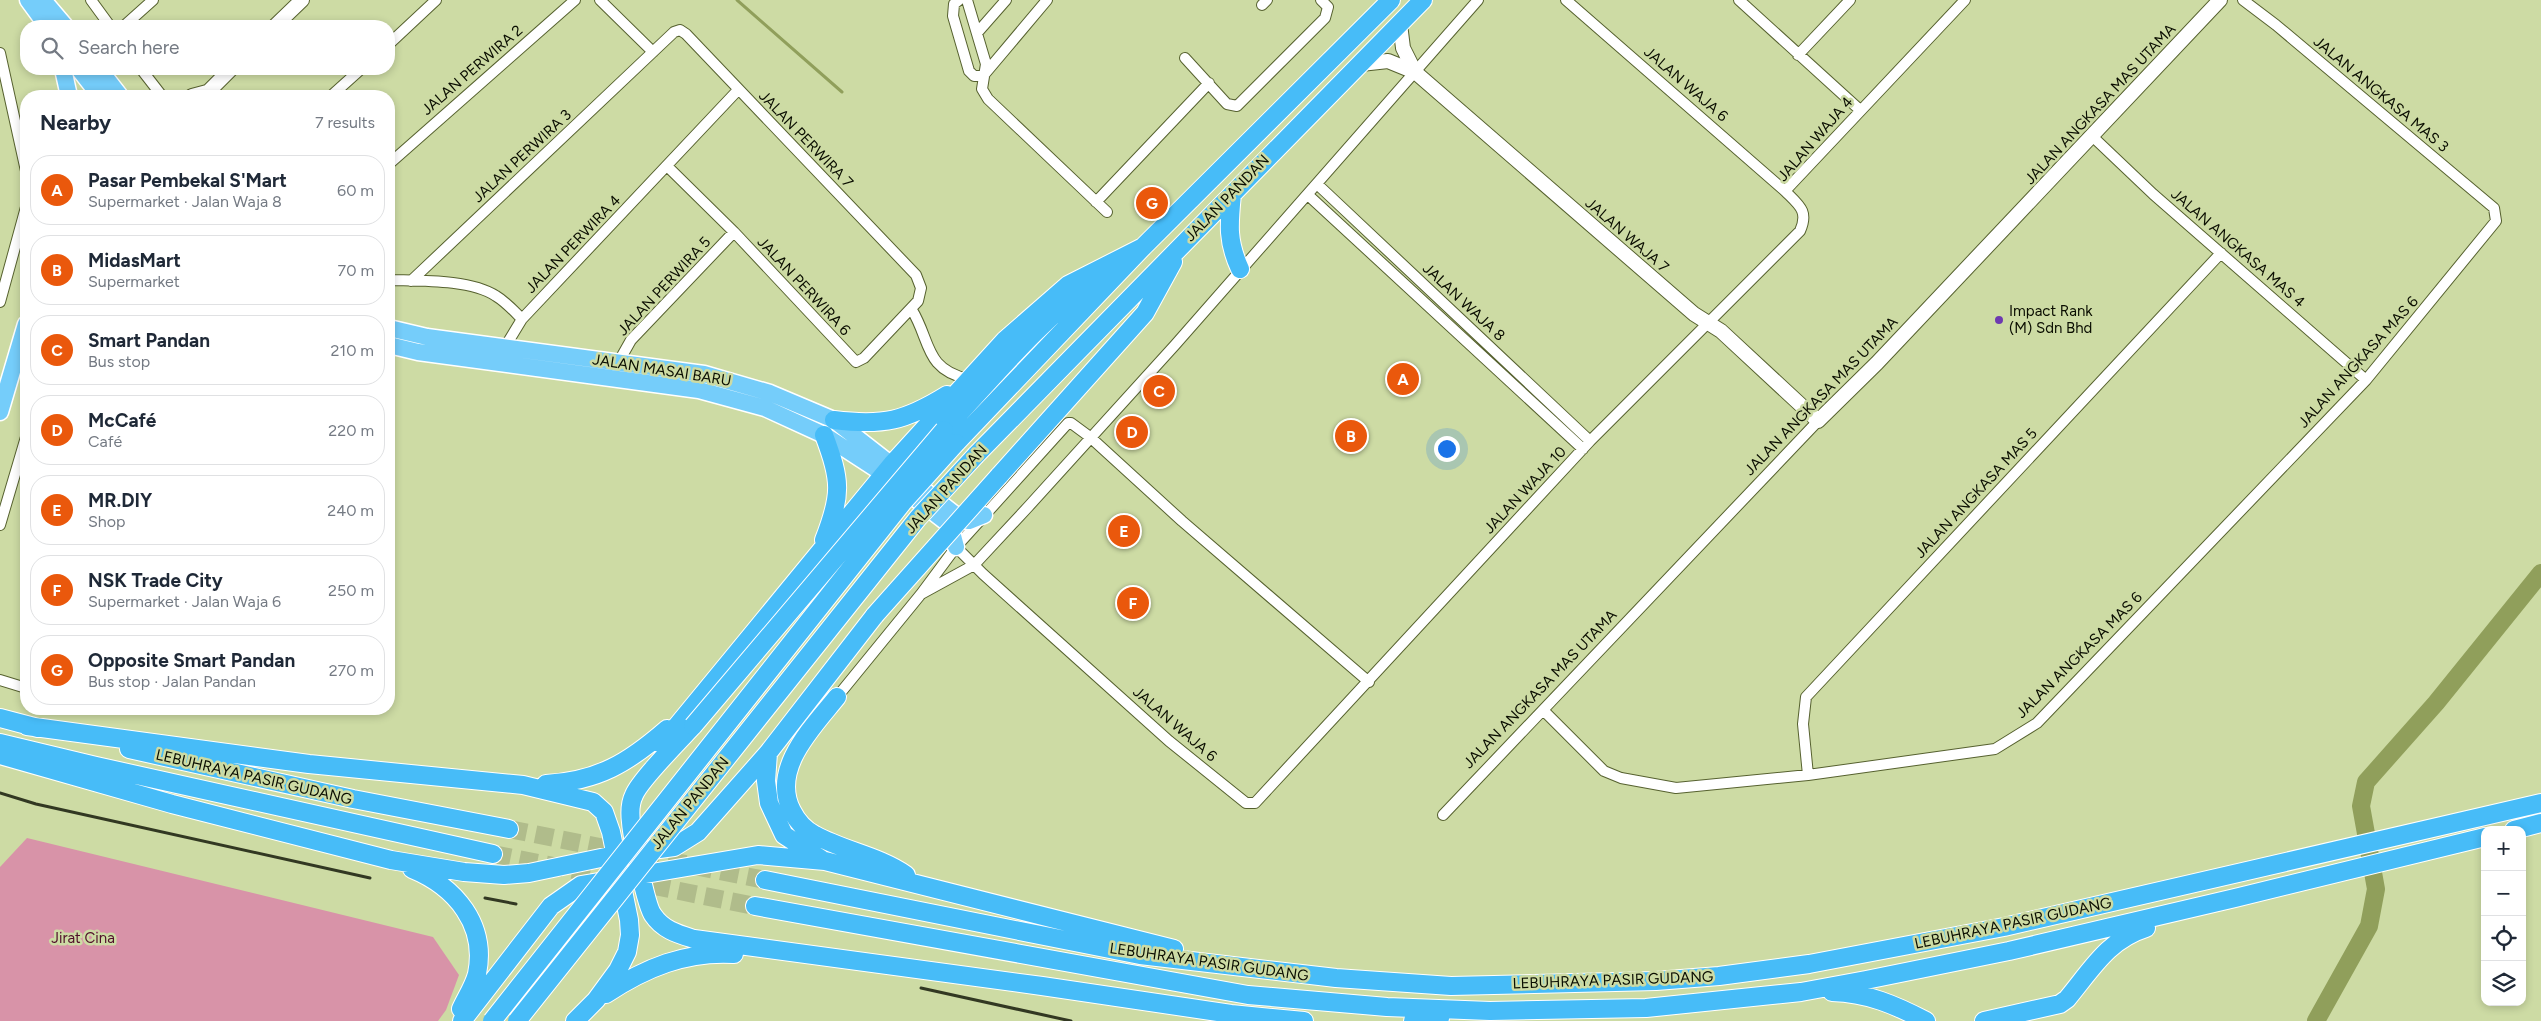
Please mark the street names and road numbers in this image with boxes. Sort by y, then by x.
street label: JALAN ANGKASA MAS UTAMA [2021,20,2179,188]
street label: JALAN PERWIRA 2 [418,21,526,119]
street label: JALAN ANGKASA MAS 3 [2310,32,2452,156]
street label: JALAN WAJA 6 [1640,43,1732,126]
street label: JALAN PERWIRA 7 [755,87,857,191]
street label: JALAN WAJA 4 [1773,93,1857,185]
street label: JALAN PERWIRA 3 [469,106,575,206]
street label: JALAN PANDAN [1181,151,1273,245]
street label: JALAN ANGKASA MAS 4 [2167,185,2309,311]
street label: JALAN PERWIRA 4 [522,191,624,297]
street label: JALAN WAJA 7 [1582,194,1672,276]
street label: JALAN PERWIRA 5 [614,233,714,339]
street label: JALAN PERWIRA 6 [754,233,855,339]
street label: JALAN WAJA 8 [1419,259,1509,345]
street label: JALAN ANGKASA MAS 6 [2294,292,2422,432]
street label: JALAN ANGKASA MAS UTAMA [1740,313,1902,479]
street label: JALAN MASAI BARU [591,350,733,390]
street label: JALAN ANGKASA MAS 5 [1911,424,2041,562]
street label: JALAN PANDAN [901,441,991,537]
street label: JALAN WAJA 10 [1480,443,1570,537]
street label: JALAN ANGKASA MAS 6 [2012,588,2146,722]
street label: JALAN ANGKASA MAS UTAMA [1459,606,1621,772]
street label: JALAN WAJA 6 [1129,683,1221,766]
street label: LEBUHRAYA PASIR GUDANG [154,746,354,808]
street label: JALAN PANDAN [647,753,733,853]
street label: LEBUHRAYA PASIR GUDANG [1913,893,2113,953]
street label: LEBUHRAYA PASIR GUDANG [1108,939,1310,985]
street label: LEBUHRAYA PASIR GUDANG [1512,968,1714,992]

